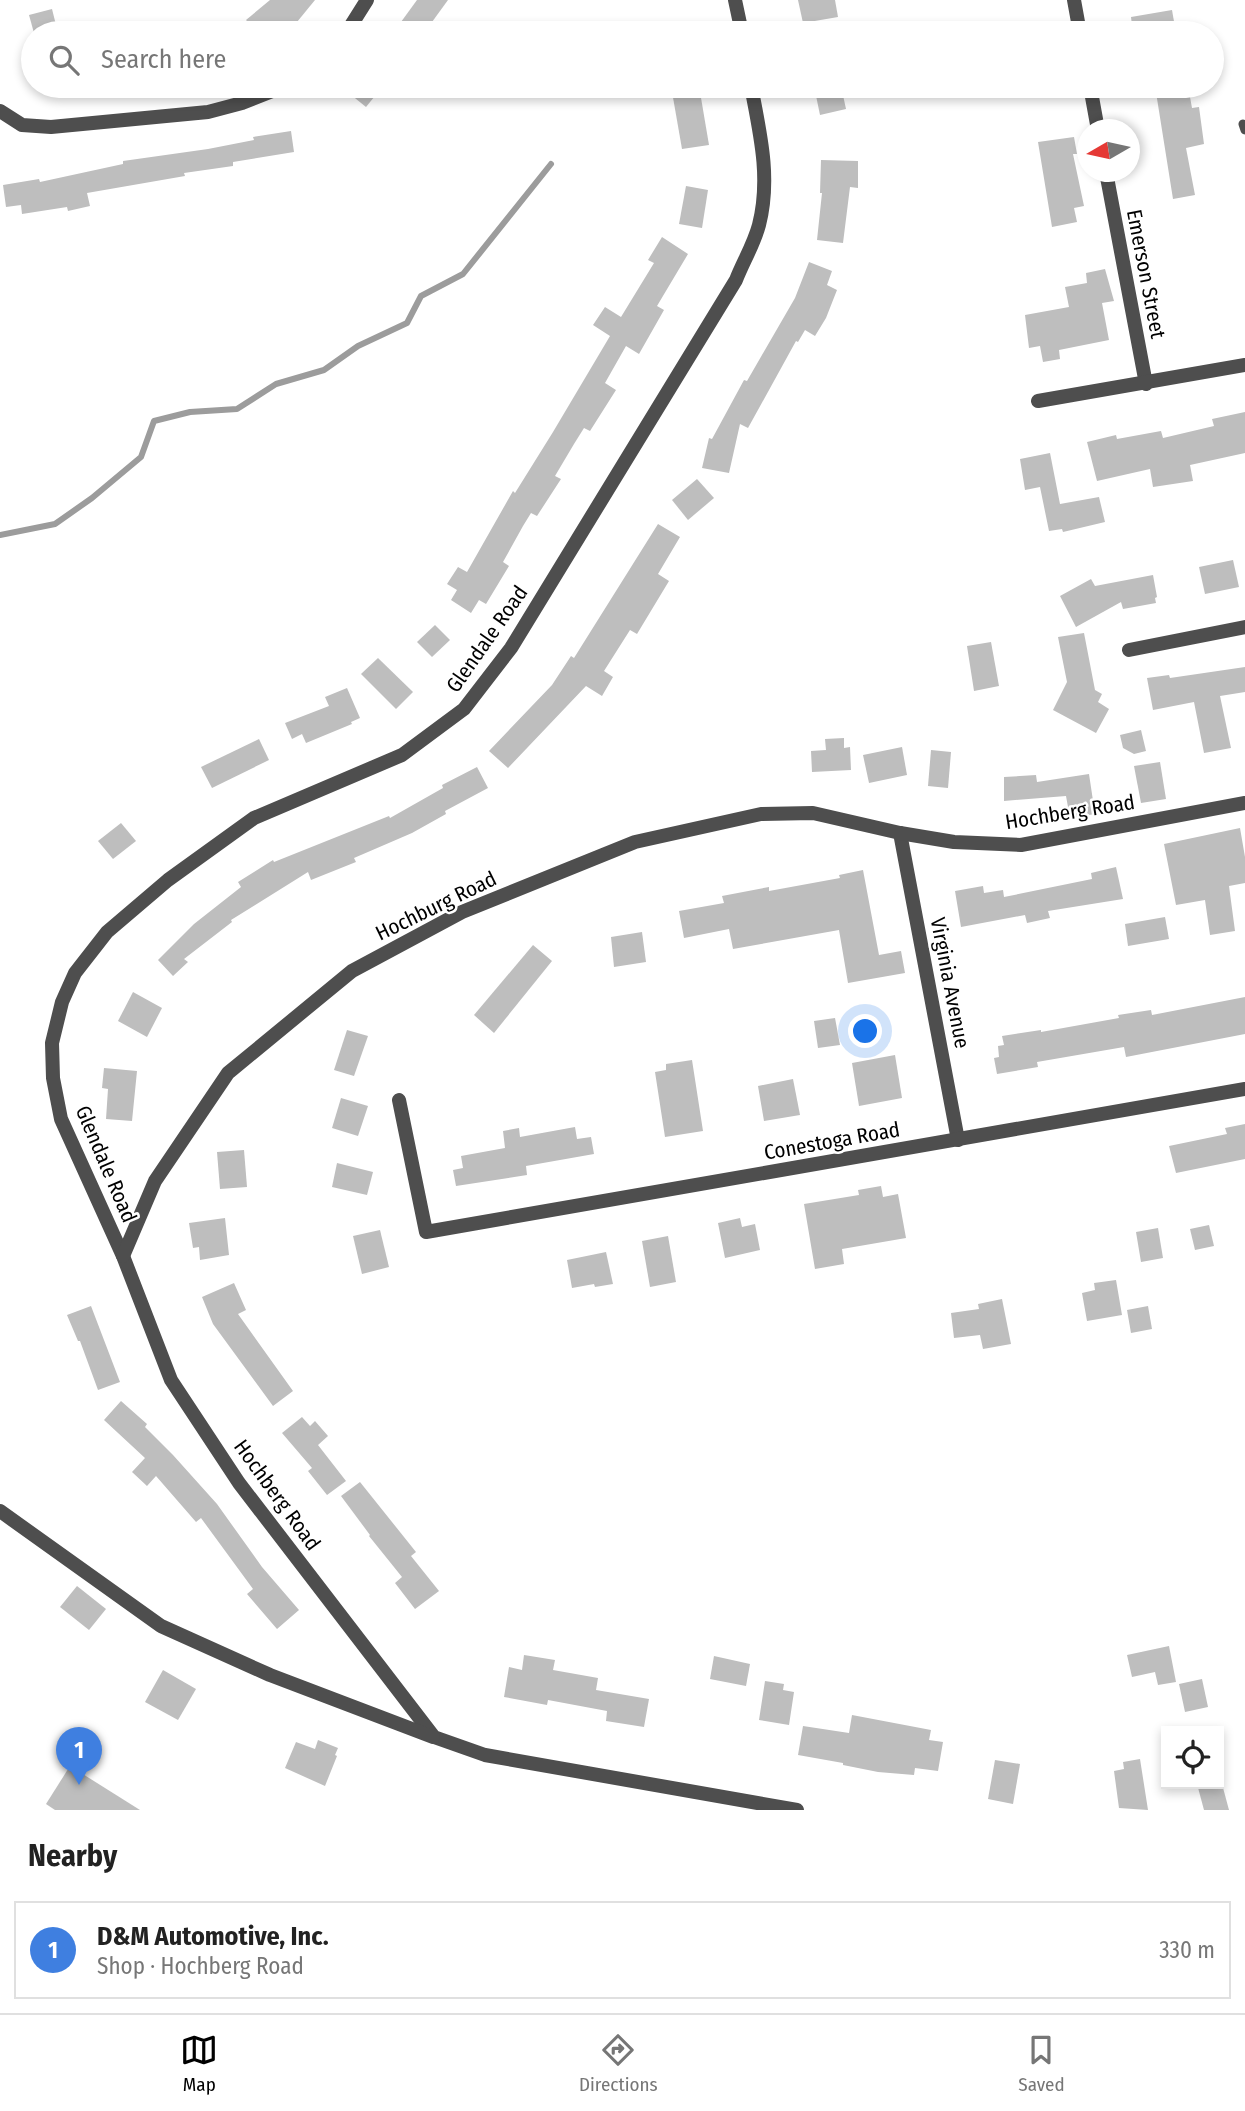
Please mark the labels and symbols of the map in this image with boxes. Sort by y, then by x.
north arrow [1077,119,1140,182]
street label: Emerson Street [1121,207,1171,341]
street label: Glendale Road [441,581,533,697]
street label: Hochberg Road [1003,789,1137,835]
street label: Hochburg Road [371,866,501,946]
street label: Virginia Avenue [925,915,975,1051]
your location [848,1014,882,1048]
street label: Glendale Road [70,1102,142,1226]
street label: Conestoga Road [762,1116,902,1166]
street label: Hochberg Road [228,1434,326,1556]
pin: 1 [56,1727,102,1785]

